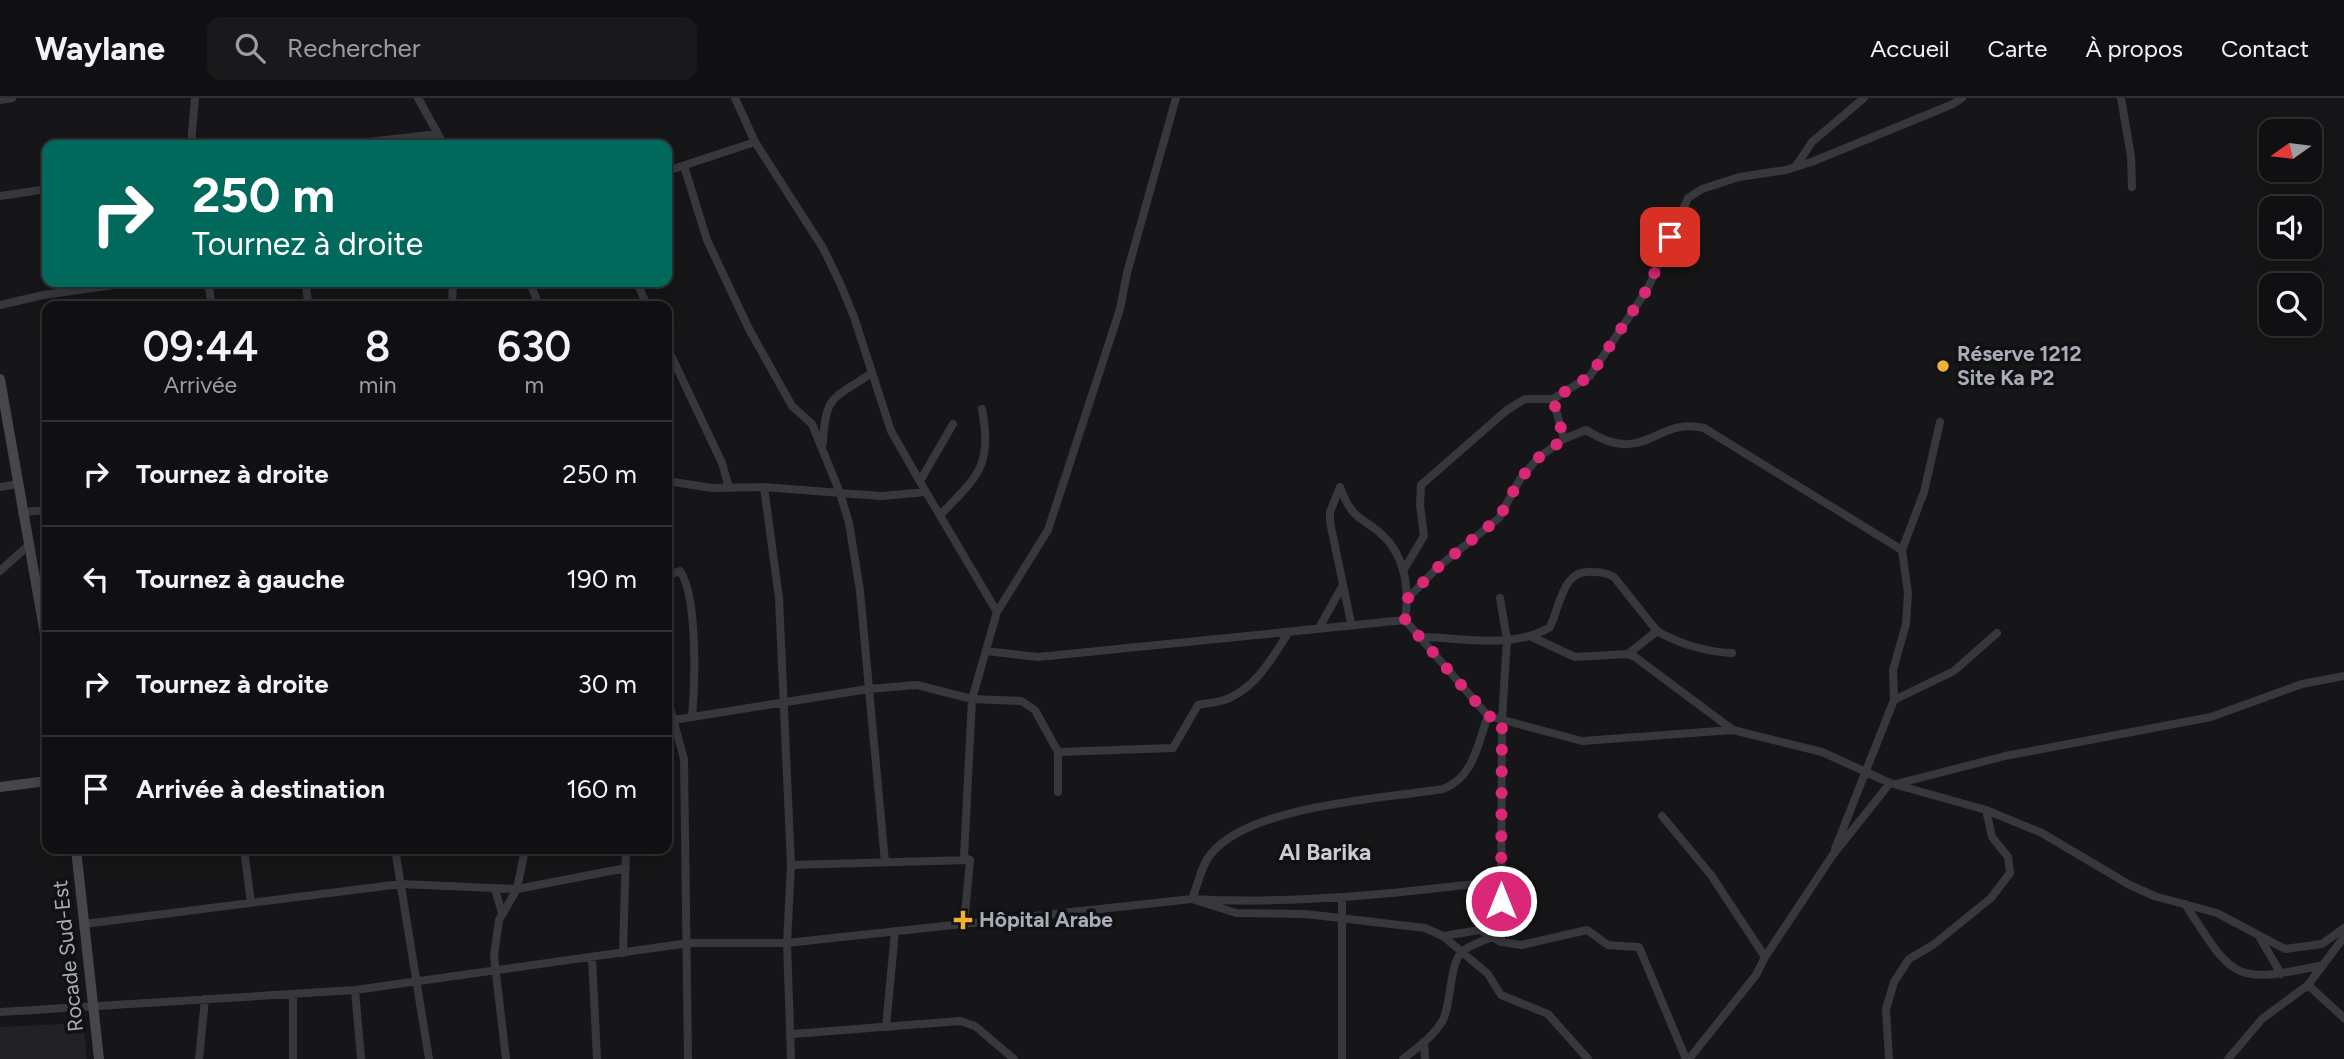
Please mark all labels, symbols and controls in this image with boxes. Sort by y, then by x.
search box [207,17,697,80]
text: Waylane [35,29,165,68]
icon: search [231,29,269,67]
text: Rechercher [287,32,421,64]
text: Accueil [1870,34,1950,63]
text: Carte [1988,34,2047,63]
text: À propos [2085,34,2183,63]
text: Contact [2221,34,2309,63]
north arrow [2259,119,2322,182]
map controls [2259,119,2322,336]
text: 250 m [192,165,335,224]
icon: right [77,168,168,259]
button: sound [2259,196,2322,259]
pin [1640,207,1700,267]
icon: arrive [1651,218,1689,256]
text: Tournez à droite [192,225,423,263]
button: search [2259,273,2322,336]
text: 09:44 [143,321,258,372]
text: 8 [365,321,391,372]
text: 630 [497,321,571,372]
place label: Réserve 1212 Site Ka P2 [1957,341,2082,390]
marker: Réserve 1212 Site Ka P2 [1935,358,1951,374]
text: Arrivée [164,371,237,399]
text: min [359,371,397,399]
text: m [524,371,544,399]
icon: right [77,455,115,493]
text: Tournez à droite [136,458,329,490]
text: 250 m [562,458,637,490]
icon: left [77,560,115,598]
text: Tournez à gauche [136,563,345,595]
text: 190 m [566,563,637,595]
icon: right [77,665,115,703]
text: Tournez à droite [136,668,329,700]
text: 30 m [578,668,637,700]
icon: arrive [77,770,115,808]
text: Arrivée à destination [136,773,385,805]
text: 160 m [566,773,637,805]
district label: Al Barika [1279,838,1371,866]
position arrow [1464,864,1538,938]
street label: Rocade Sud-Est [47,879,88,1033]
place label: Hôpital Arabe [979,907,1113,932]
marker: Hôpital Arabe [953,910,973,930]

